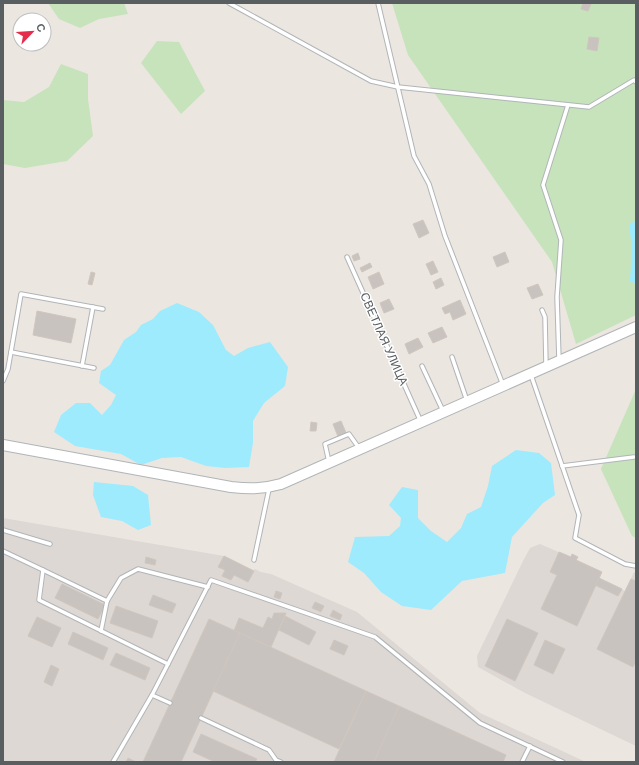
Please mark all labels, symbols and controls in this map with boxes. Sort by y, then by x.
north arrow [12,12,52,52]
text: С [34,22,48,34]
street label: СВЕТЛАЯ УЛИЦА [357,290,411,388]

